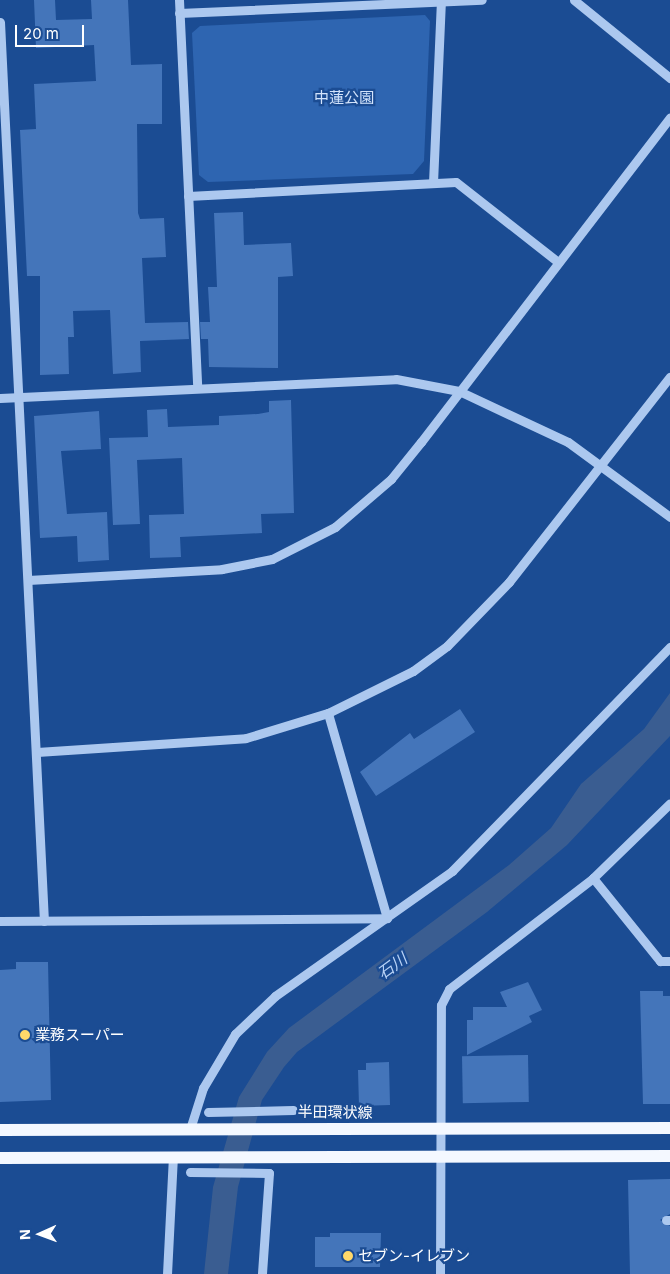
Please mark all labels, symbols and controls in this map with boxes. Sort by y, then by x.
scale bar [18,15,86,47]
text: 20 m [23,24,59,43]
park label: 中蓮公園 [314,89,374,107]
water label: 石川 [373,949,411,983]
place label: 業務スーパー [35,1026,125,1044]
marker: 業務スーパー [19,1029,31,1041]
street label: 半田環状線 [297,1102,373,1122]
north arrow [15,1209,65,1259]
text: N [16,1229,33,1240]
place label: セブン-イレブン [358,1247,470,1265]
marker: セブン-イレブン [342,1250,354,1262]

